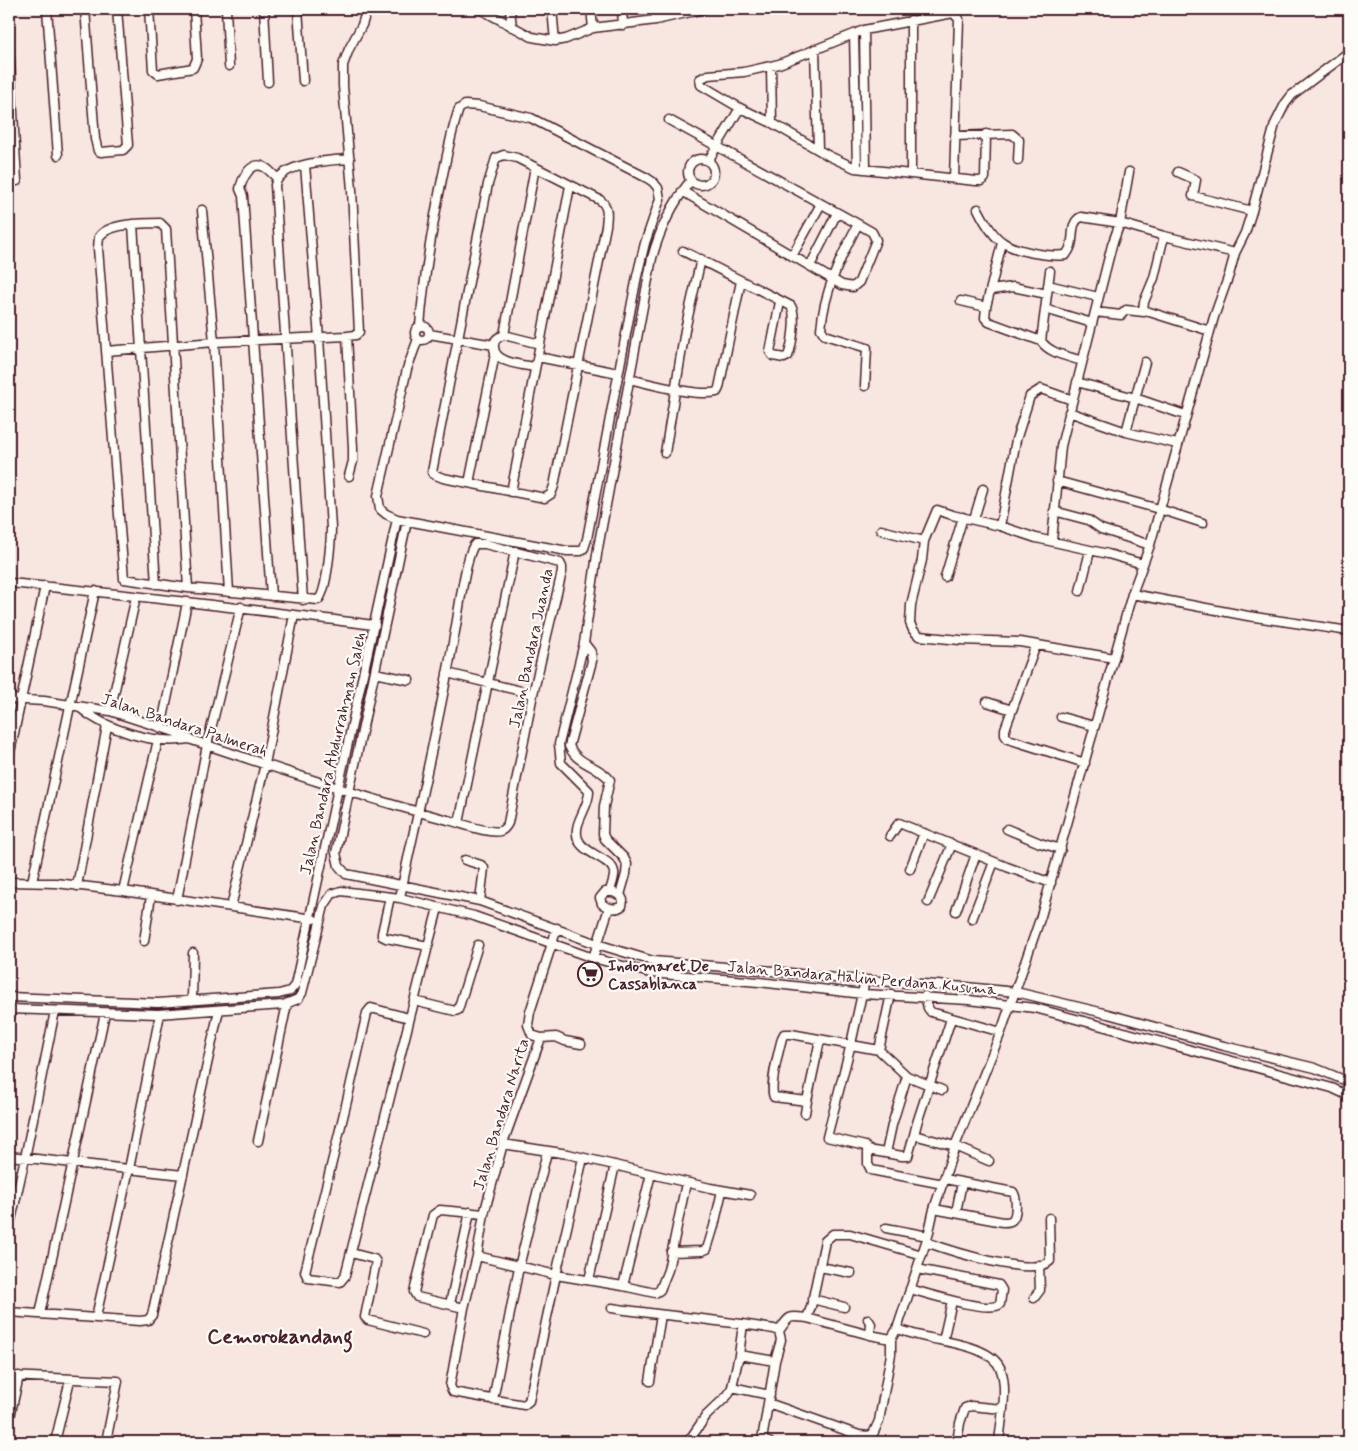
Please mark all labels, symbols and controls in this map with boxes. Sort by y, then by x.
street label: Jalan Bandara Juanda [504,566,559,730]
street label: Jalan Bandara Abdurrahman Saleh [295,630,372,877]
street label: Jalan Bandara Palmerah [99,689,270,762]
place label: Indomaret De Cassablanca [608,956,709,995]
street label: Jalan Bandara Halim Perdana Kusuma [726,956,998,1001]
supermarket icon: Indomaret De Cassablanca [577,961,603,987]
street label: Jalan Bandara Narita [468,1036,535,1193]
district label: Cemorokandang [207,1323,353,1353]

